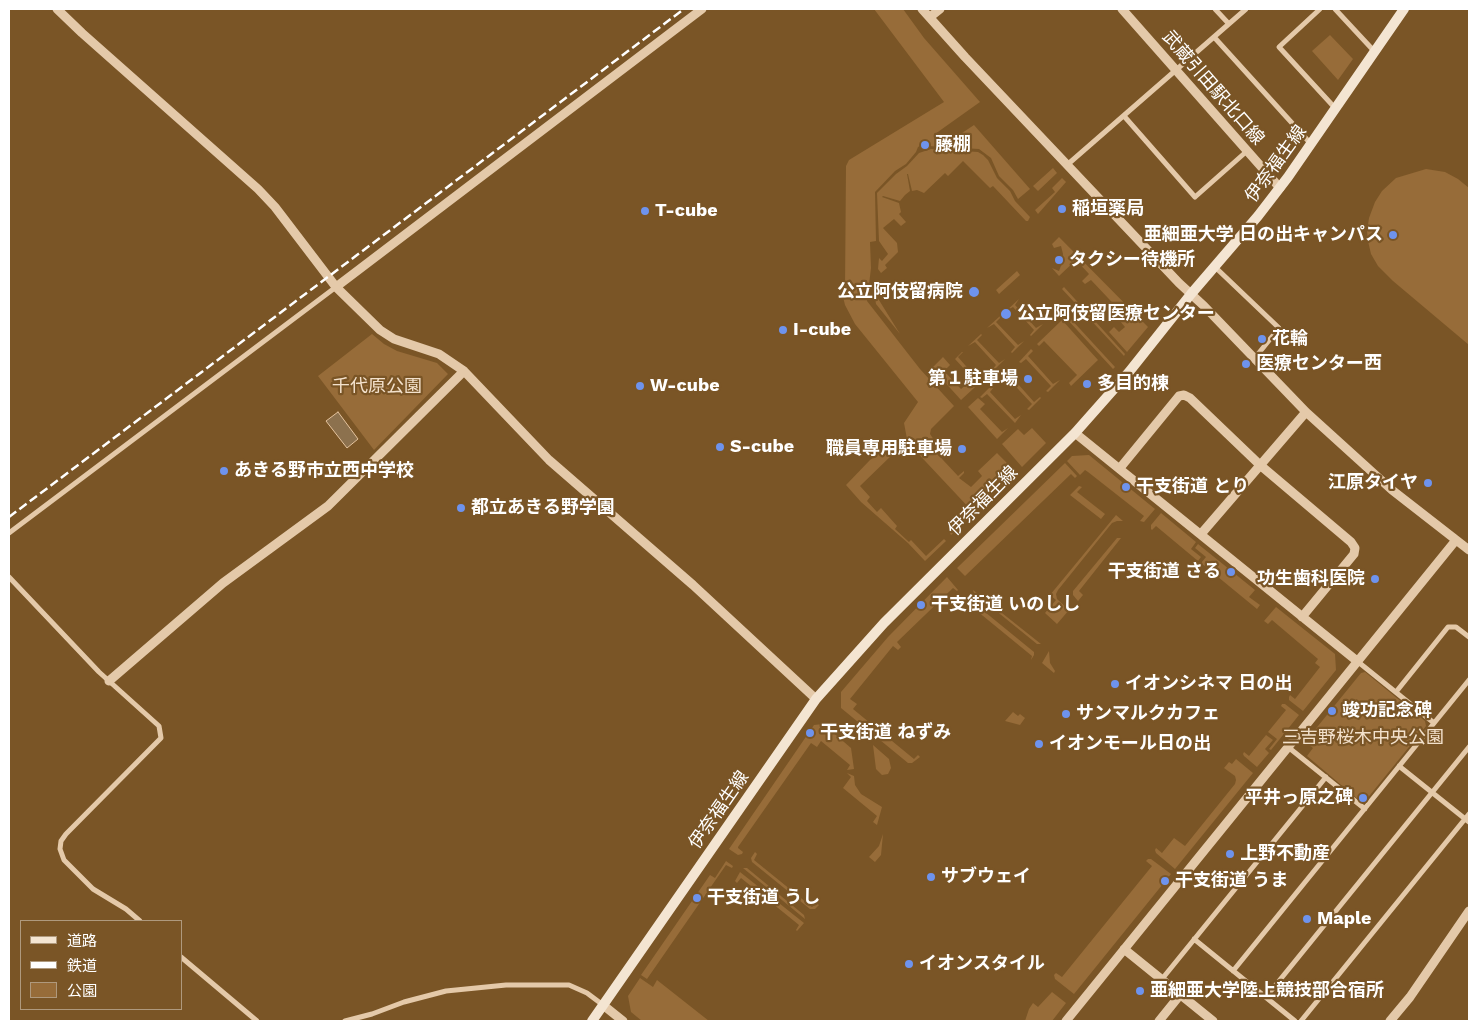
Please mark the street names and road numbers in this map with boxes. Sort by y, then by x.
street label: 武蔵引田駅北口線 [1158,27,1268,149]
street label: 伊奈福生線 [1241,121,1311,207]
street label: 伊奈福生線 [944,462,1022,540]
street label: 伊奈福生線 [684,767,754,853]

